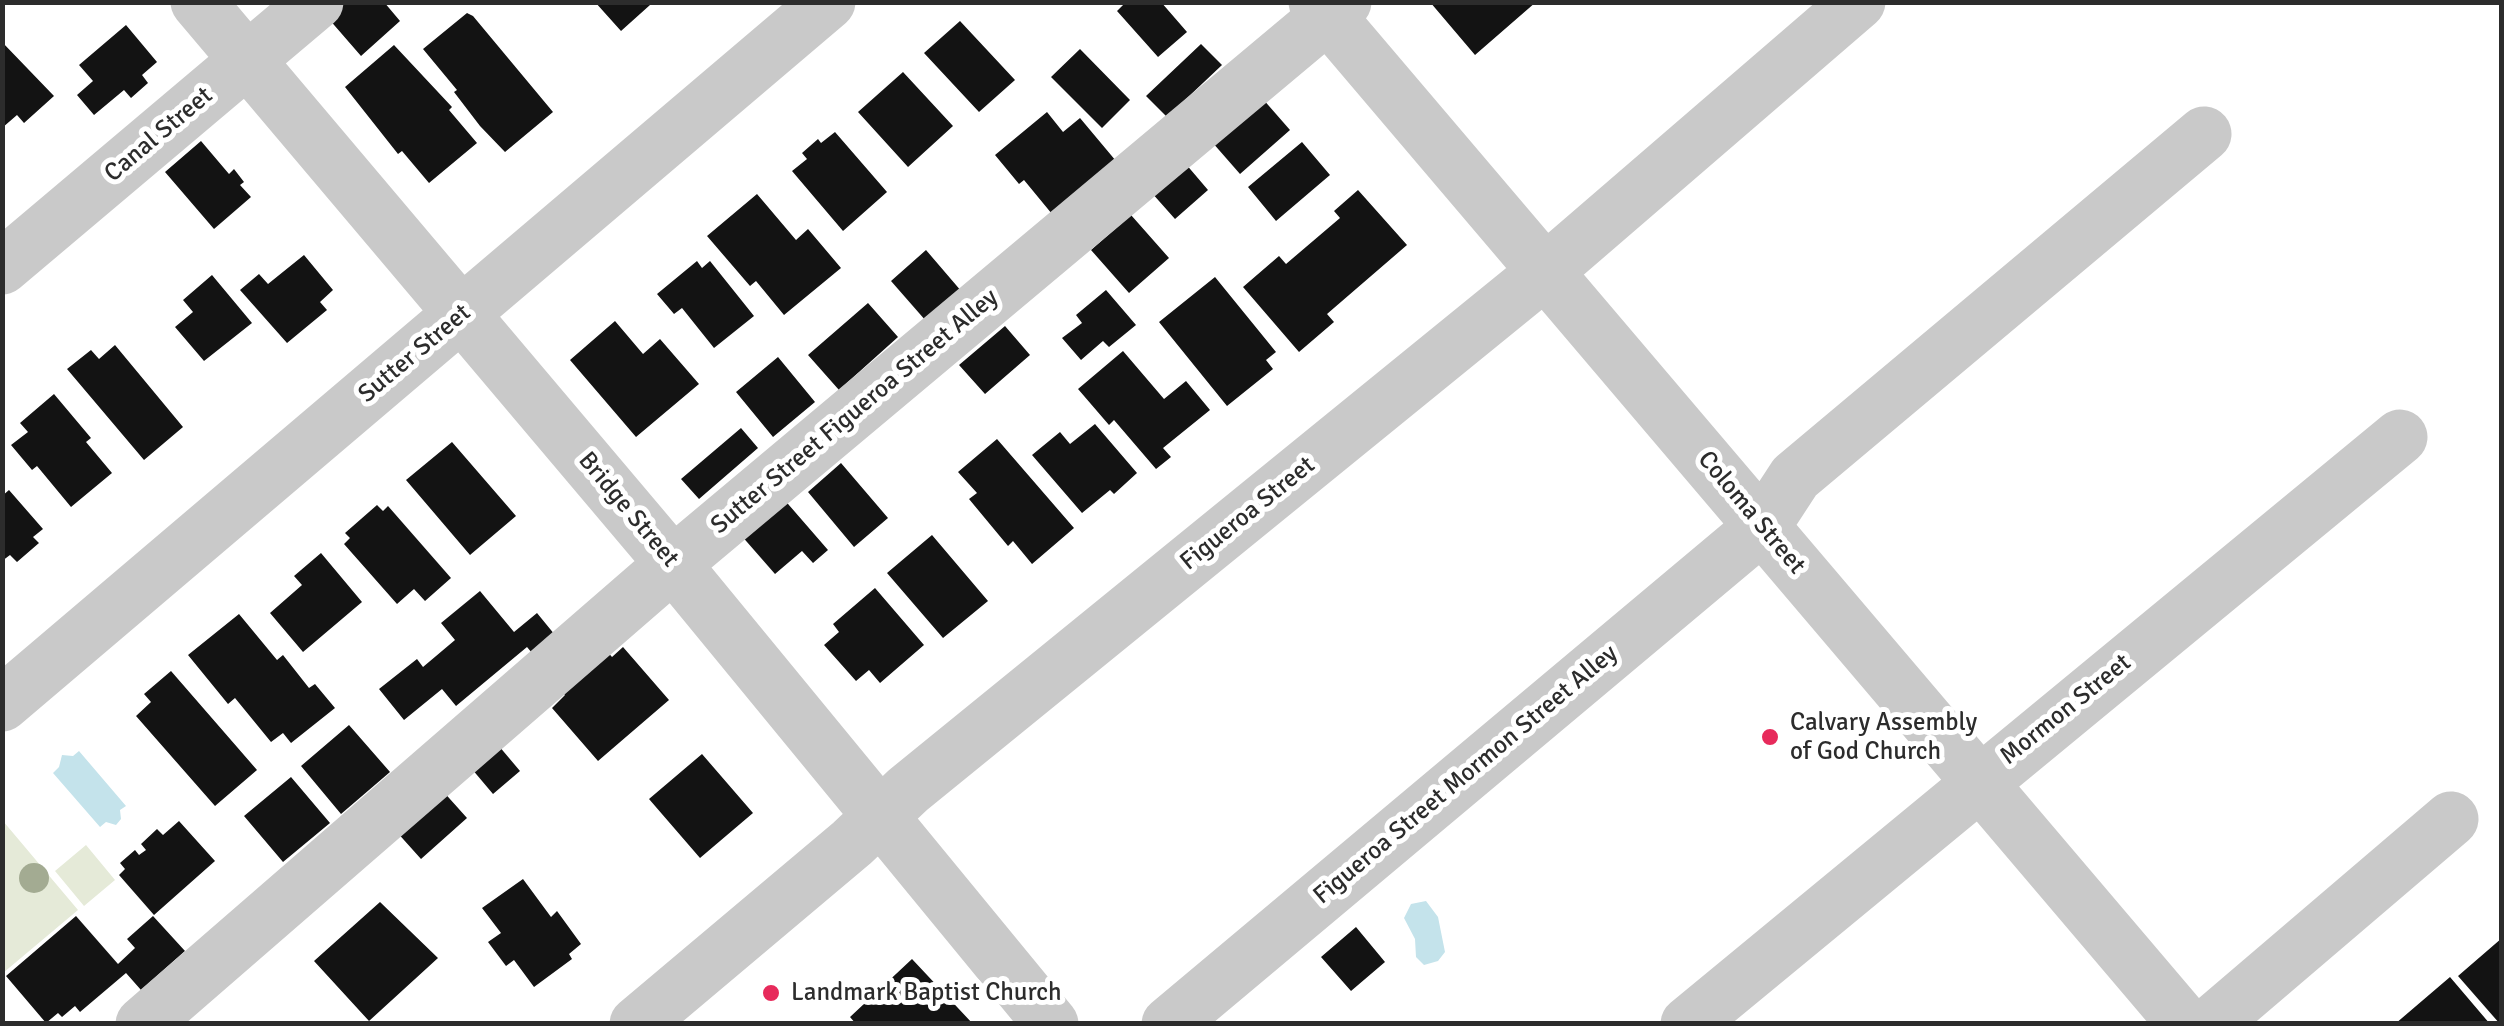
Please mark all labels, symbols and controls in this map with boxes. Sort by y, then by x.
street label: Canal Street [99,81,219,189]
street label: Sutter Street Figueroa Street Alley [705,283,1005,541]
street label: Sutter Street [353,298,477,410]
street label: Coloma Street [1691,445,1811,581]
street label: Bridge Street [571,446,685,574]
street label: Figueroa Street [1175,451,1321,577]
street label: Figueroa Street Mormon Street Alley [1308,639,1624,911]
street label: Mormon Street [1995,648,2137,772]
place label: Calvary Assembly of God Church [1790,708,1977,767]
marker: Calvary Assembly of God Church [1759,726,1781,748]
place label: Landmark Baptist Church [791,978,1062,1008]
marker: Landmark Baptist Church [760,982,782,1004]

